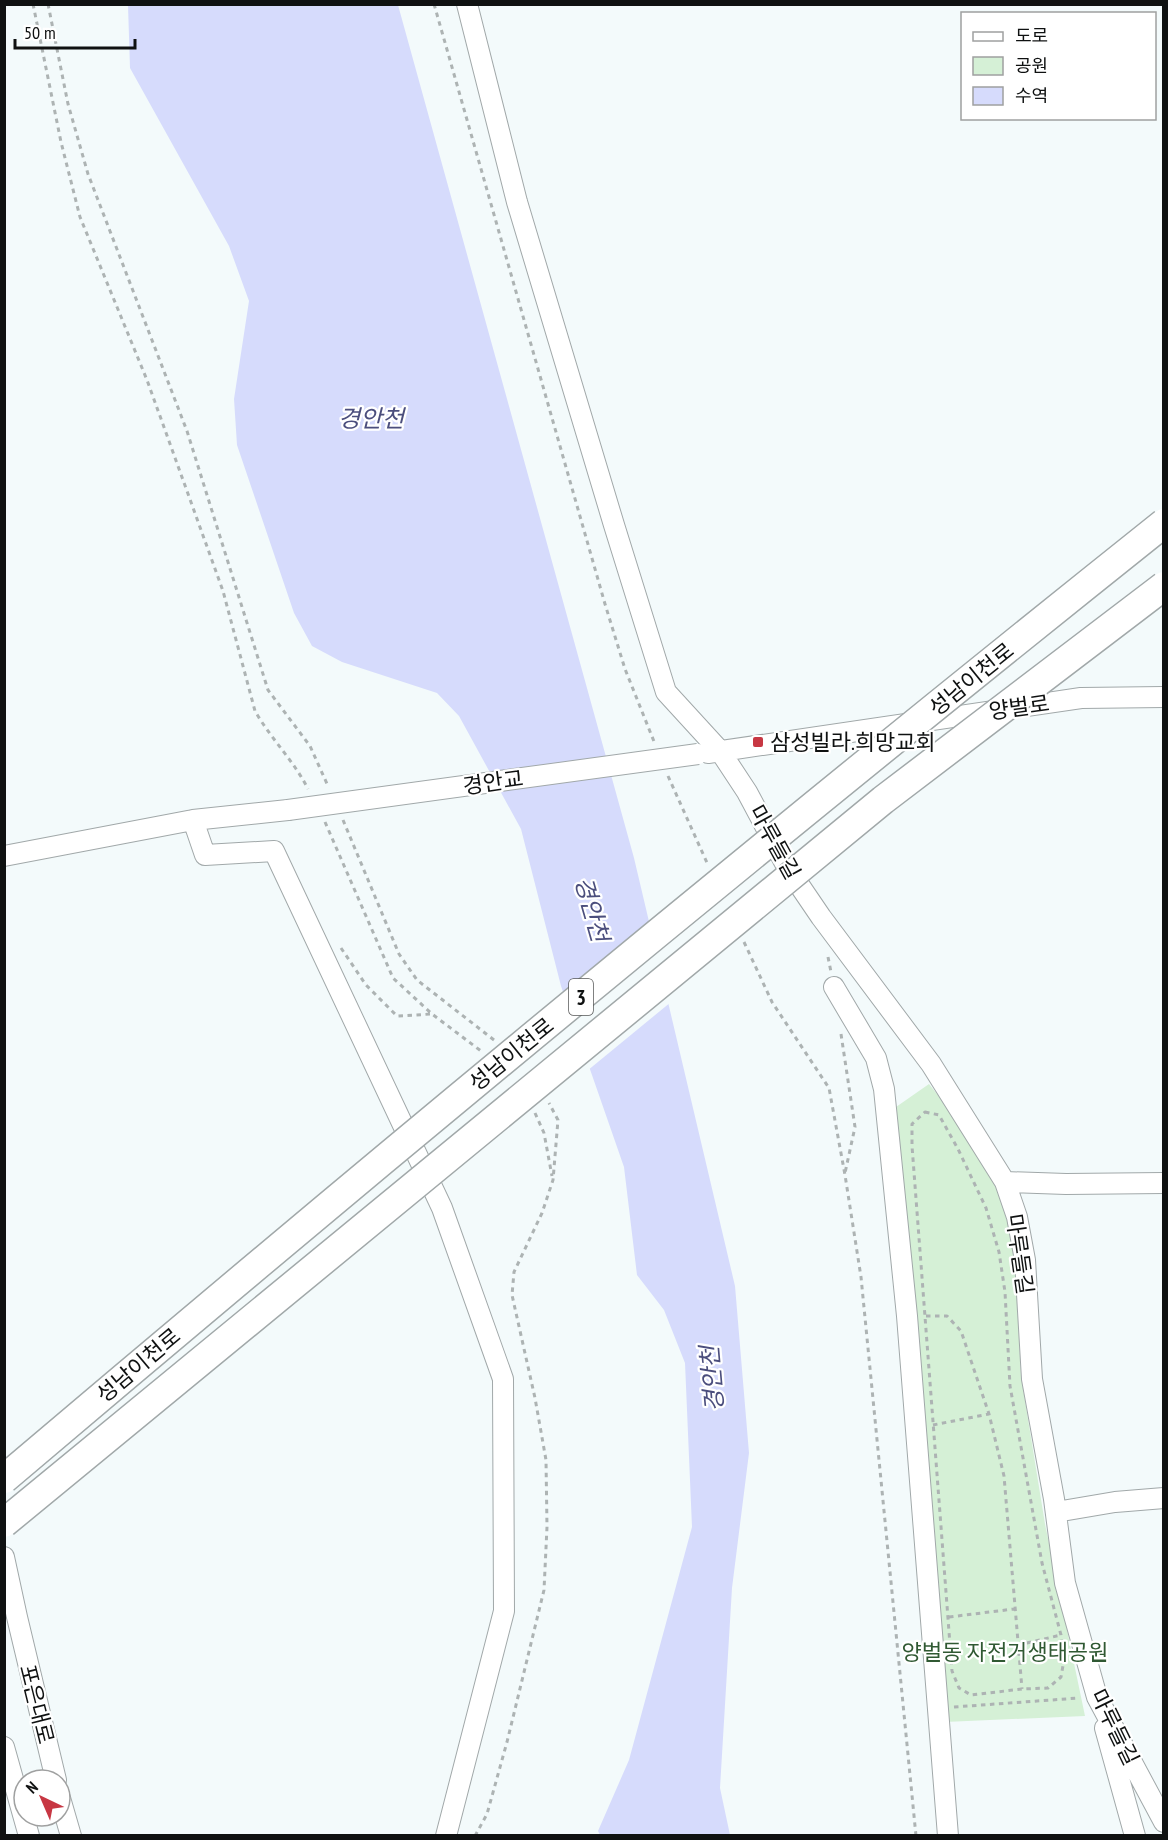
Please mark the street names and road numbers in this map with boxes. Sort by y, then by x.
street label: 성남이천로 [923,636,1019,722]
street label: 양벌로 [987,689,1051,725]
street label: 경안교 [461,764,525,800]
street label: 마루들길 [743,800,807,884]
road number: 3 [569,979,593,1015]
street label: 성남이천로 [463,1011,559,1097]
street label: 마루들길 [1001,1212,1039,1296]
street label: 성남이천로 [90,1322,186,1408]
street label: 포은대로 [14,1661,60,1747]
street label: 마루들길 [1085,1684,1145,1770]

